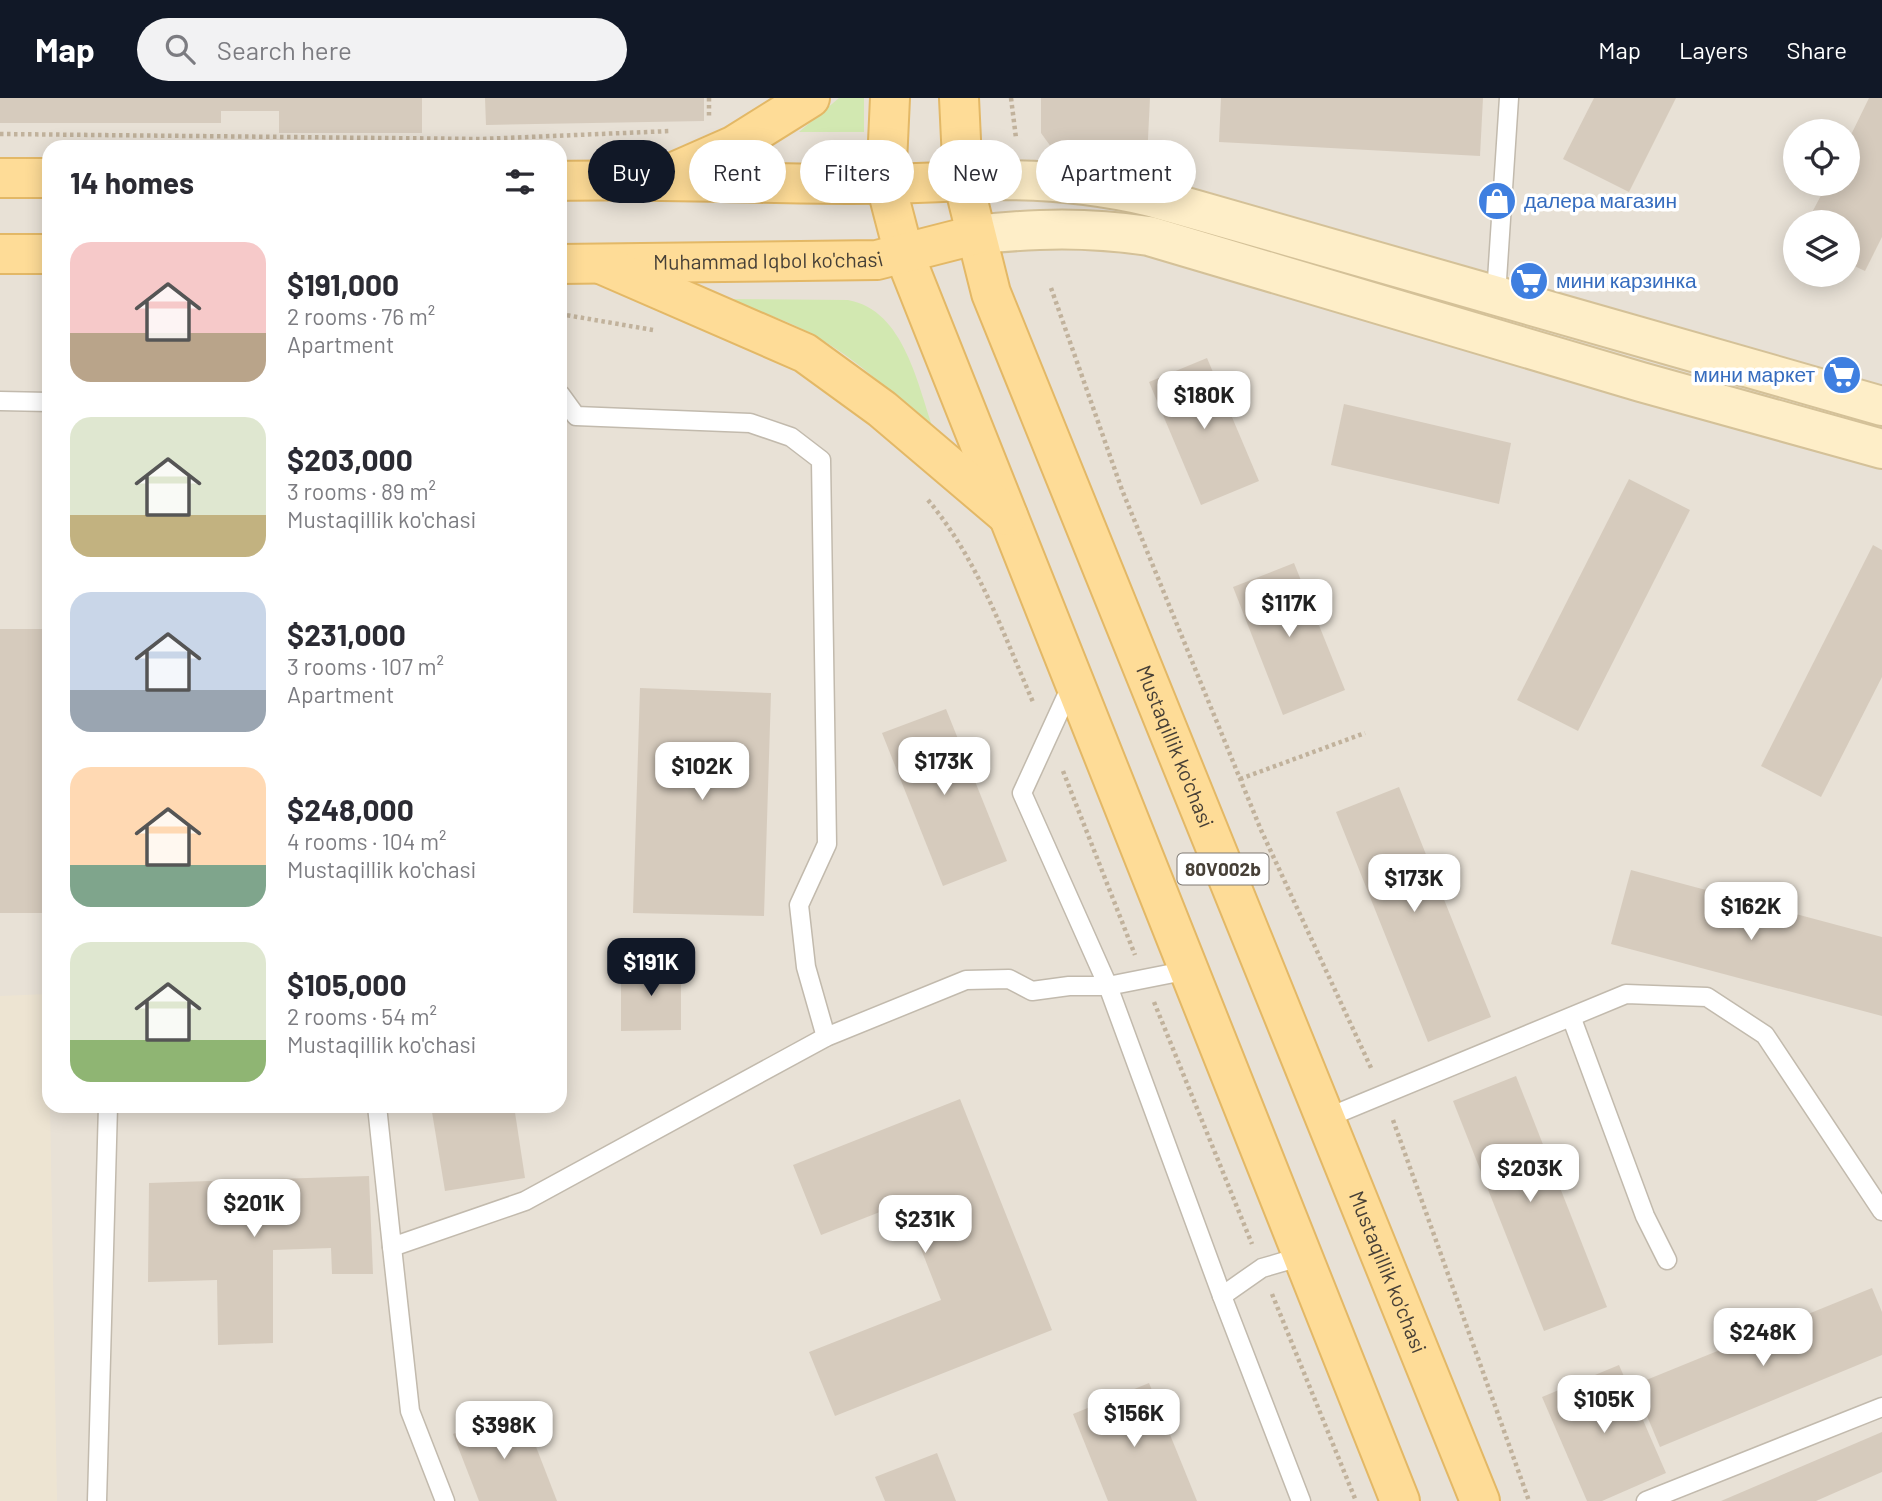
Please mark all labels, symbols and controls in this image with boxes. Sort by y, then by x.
search box [137,18,627,81]
text: Map [35,29,95,69]
icon: search [161,30,199,68]
text: Search here [217,34,352,65]
text: Map [1598,35,1641,64]
text: Layers [1679,35,1748,64]
text: Share [1786,35,1847,64]
map controls [1783,119,1860,287]
button: locate [1783,119,1860,196]
chip: Buy [588,140,675,203]
chip: Rent [689,140,786,203]
chip: Filters [800,140,914,203]
chip: New [928,140,1022,203]
chip: Apartment [1036,140,1196,203]
icon: filters [501,163,539,201]
text: 14 homes [70,164,194,200]
shop icon: далера магазин [1476,180,1518,222]
place label: далера магазин [1524,187,1677,212]
button: layers [1783,210,1860,287]
street label: Muhammad Iqbol ko'chasi [653,245,885,274]
supermarket icon: мини карзинка [1508,260,1550,302]
text: $191,000 [287,266,399,302]
place label: мини карзинка [1556,267,1697,292]
icon: home [126,270,210,354]
text: 2 rooms · 76 m² [287,302,435,330]
text: Apartment [287,330,394,358]
supermarket icon: мини маркет [1821,354,1863,396]
place label: мини маркет [1693,361,1815,386]
pin: $180K [1155,372,1253,431]
text: $180K [1173,380,1235,408]
text: $203,000 [287,441,413,477]
icon: home [126,445,210,529]
text: 3 rooms · 89 m² [287,477,436,505]
text: Mustaqillik ko'chasi [287,505,476,533]
pin: $117K [1240,580,1338,639]
text: $117K [1261,588,1317,616]
text: $231,000 [287,616,406,652]
icon: home [126,620,210,704]
text: 3 rooms · 107 m² [287,652,444,680]
street label: Mustaqillik ko'chasi [1132,661,1220,831]
text: Apartment [287,680,394,708]
pin: $173K [895,738,993,797]
pin: $102K [653,742,751,802]
text: $173K [914,746,974,774]
text: $102K [671,751,733,779]
text: $248,000 [287,791,414,827]
icon: home [126,795,210,879]
text: 4 rooms · 104 m² [287,827,447,855]
road number: 80V002b [1178,854,1268,884]
pin: $173K [1365,854,1463,914]
text: Mustaqillik ko'chasi [287,855,476,883]
text: $173K [1384,863,1444,891]
pin: $162K [1702,882,1800,942]
text: $162K [1721,891,1781,919]
pin: $191K [602,939,700,998]
text: $191K [623,947,679,975]
text: $105,000 [287,966,407,1002]
icon: home [126,970,210,1054]
text: 2 rooms · 54 m² [287,1002,437,1030]
text: Mustaqillik ko'chasi [287,1030,476,1058]
pin: $203K [1481,1144,1579,1204]
text: $203K [1497,1153,1563,1181]
pin: $201K [205,1180,303,1239]
street label: Mustaqillik ko'chasi [1345,1187,1433,1357]
text: $201K [223,1188,285,1216]
pin: $231K [876,1196,974,1255]
text: $231K [895,1204,955,1232]
pin: $248K [1714,1308,1812,1368]
text: $248K [1730,1317,1796,1345]
pin: $105K [1555,1376,1653,1435]
text: $105K [1573,1384,1635,1412]
pin: $156K [1085,1390,1183,1449]
text: $156K [1104,1398,1164,1426]
pin: $398K [455,1402,553,1461]
text: $398K [472,1410,536,1438]

